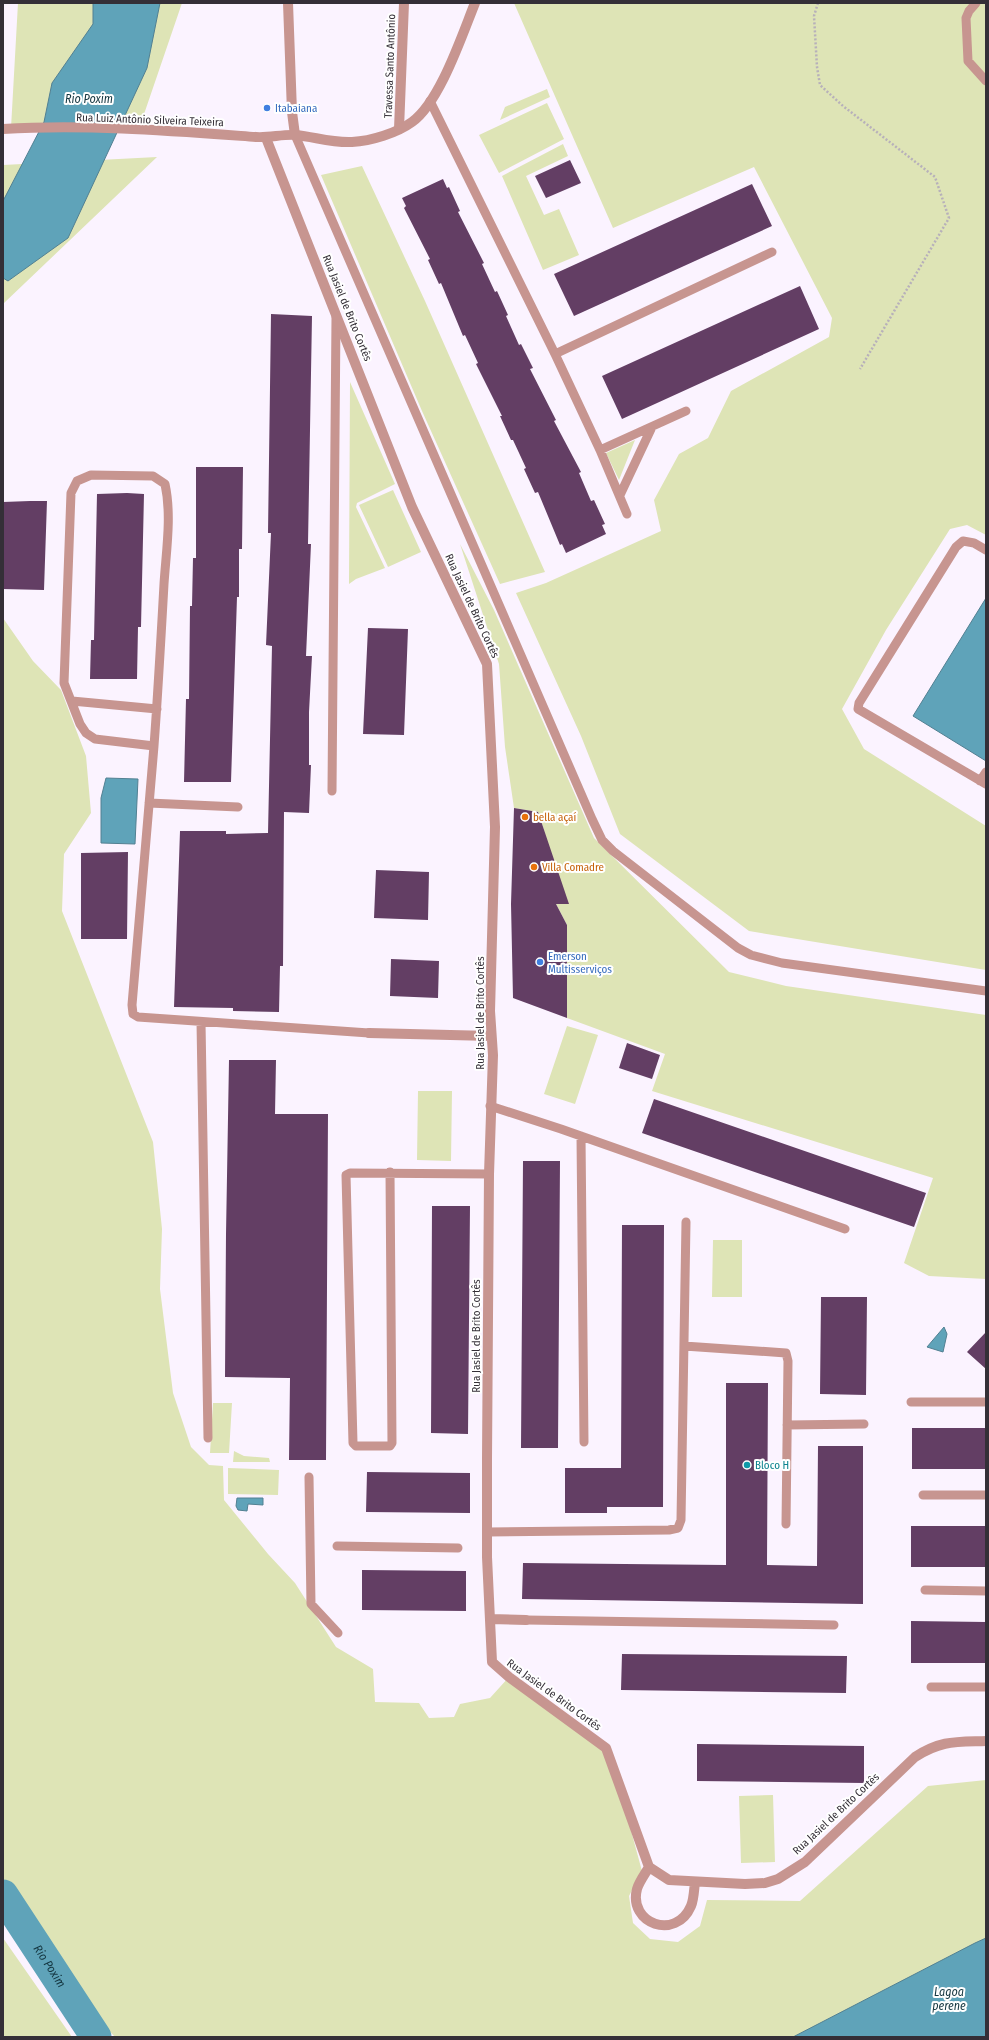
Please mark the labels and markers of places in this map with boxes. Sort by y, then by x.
place label: Itabaiana [275,102,317,115]
marker: Itabaiana [262,103,272,113]
place label: bella açaí [533,811,576,824]
marker: bella açaí [520,812,530,822]
place label: Villa Comadre [542,861,604,874]
marker: Villa Comadre [529,862,539,872]
place label: Emerson Multisserviços [548,950,612,976]
marker: Emerson Multisserviços [535,957,545,967]
place label: Bloco H [755,1459,789,1472]
marker: Bloco H [742,1460,752,1470]

